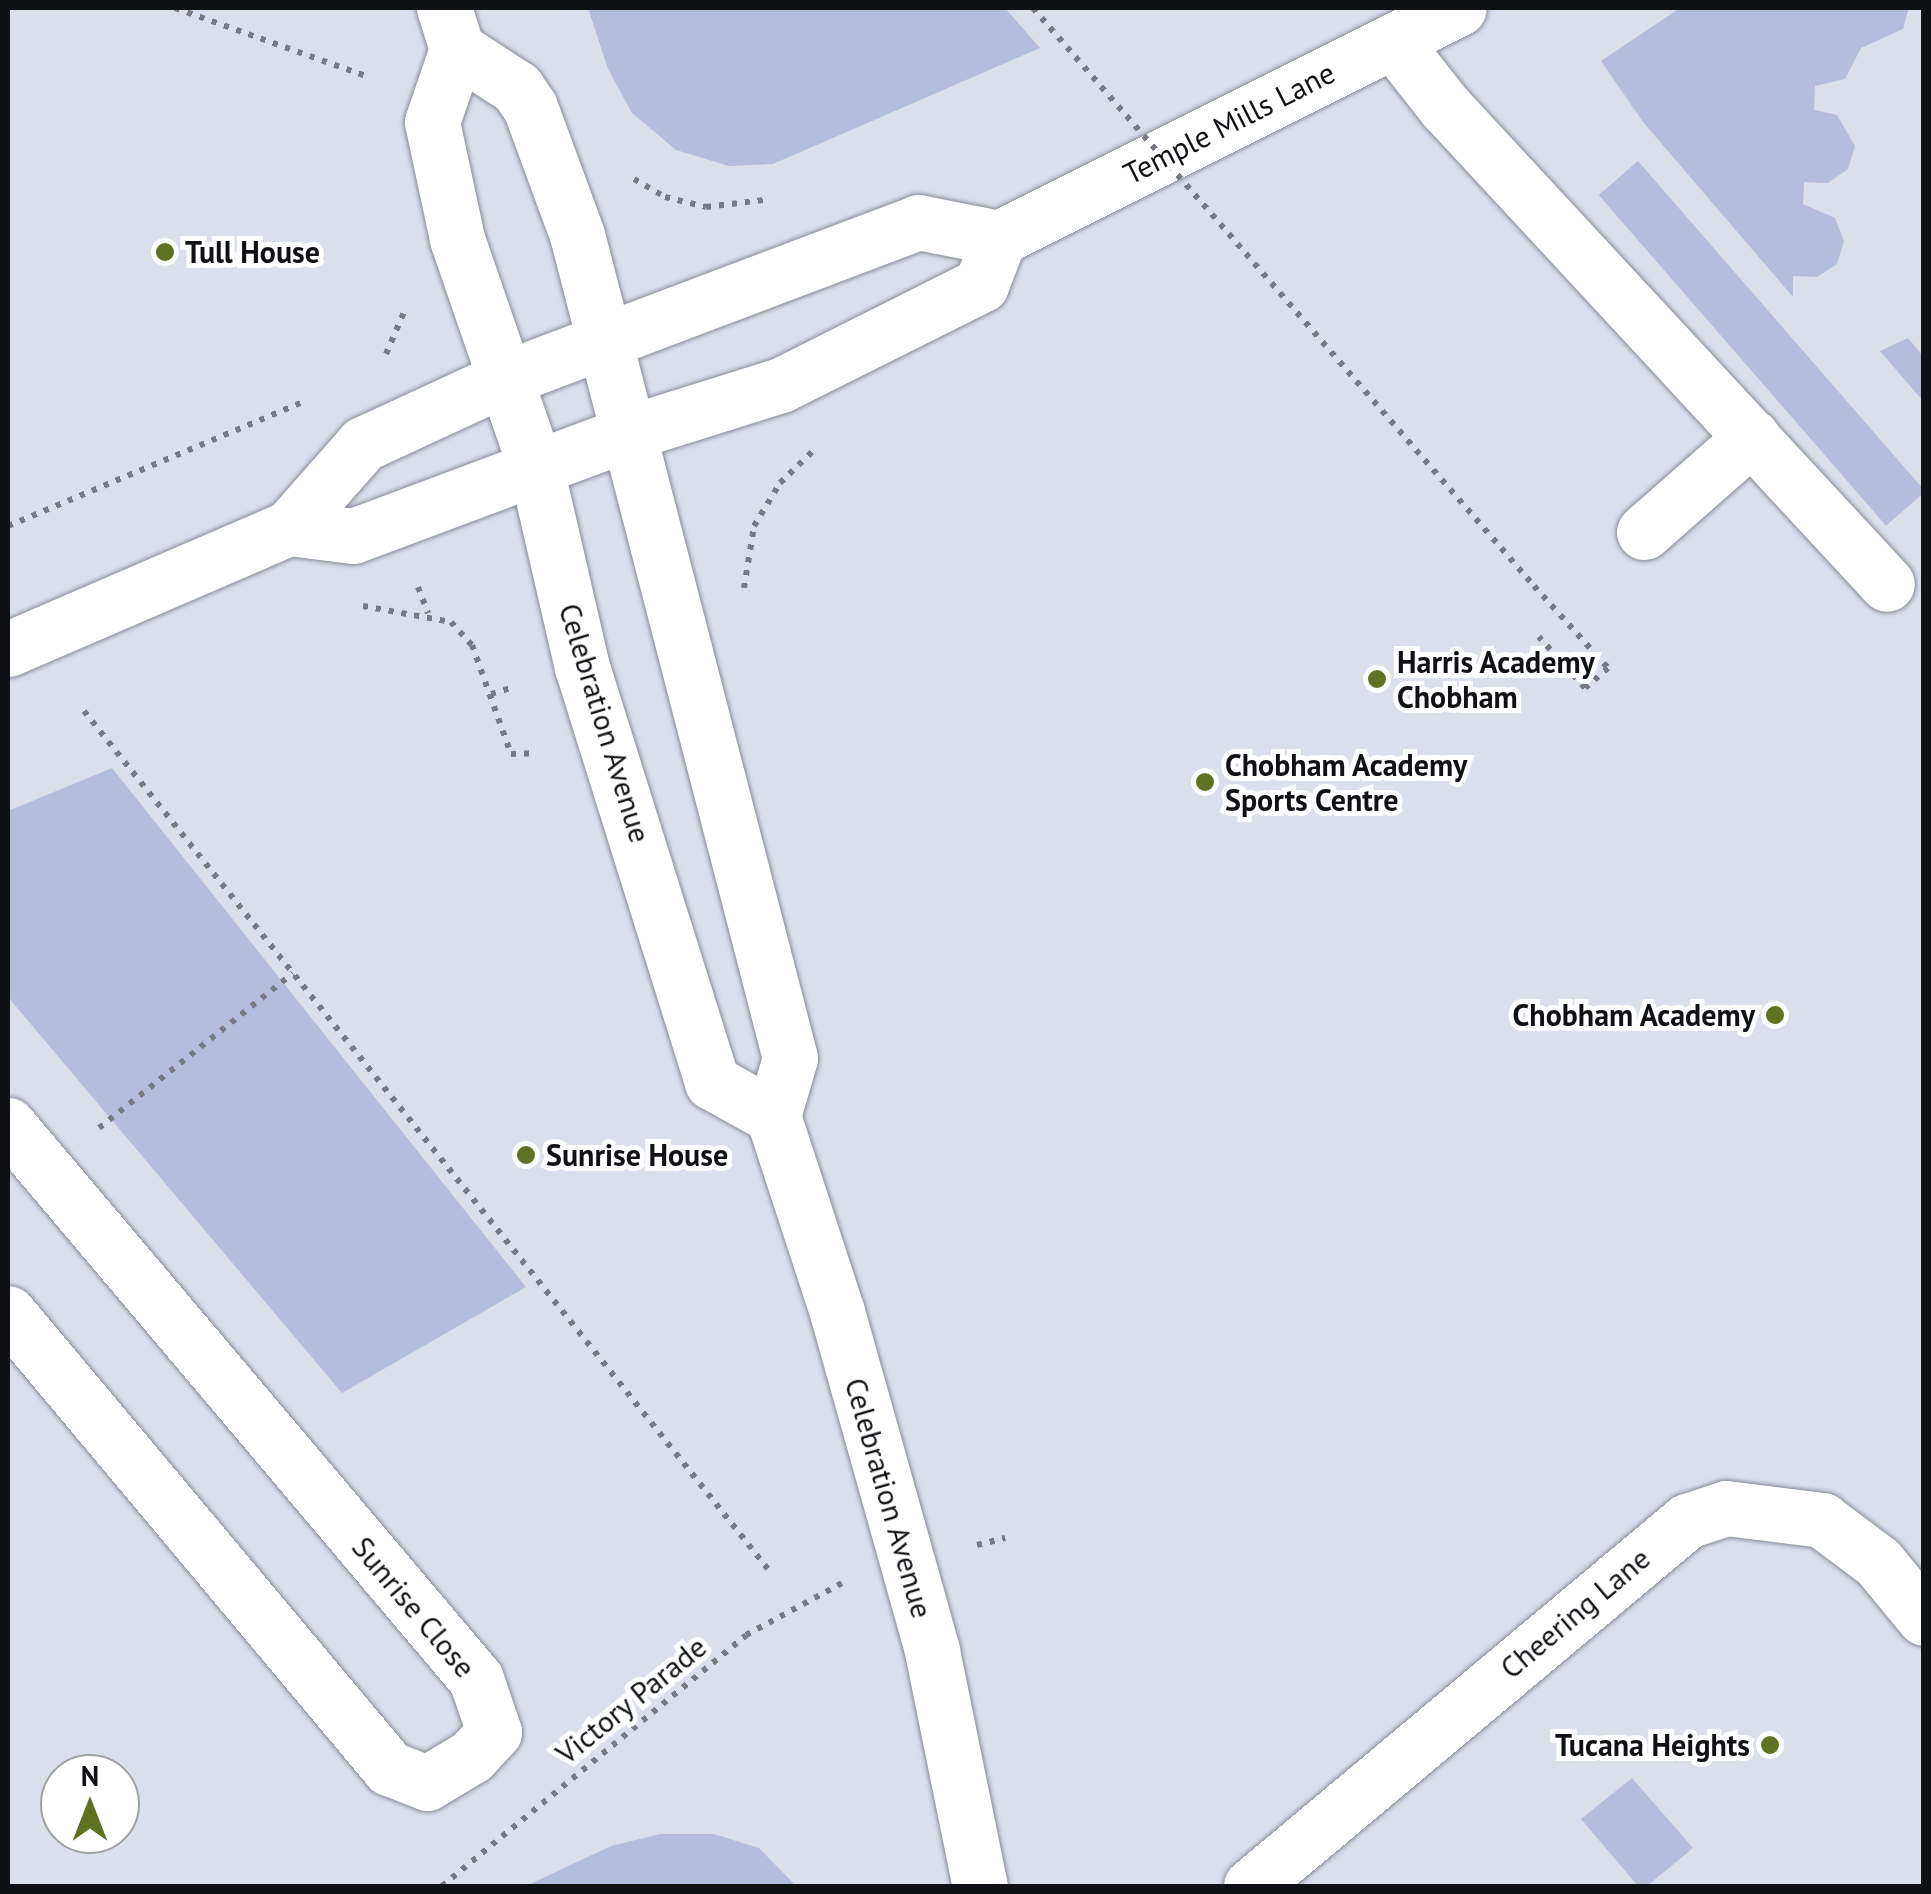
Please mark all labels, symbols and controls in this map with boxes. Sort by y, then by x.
street label: Temple Mills Lane [1117,54,1341,192]
place label: Tull House [185,234,320,270]
marker: Tull House [154,241,176,263]
street label: Celebration Avenue [551,599,659,847]
place label: Harris Academy Chobham [1397,644,1596,714]
marker: Harris Academy Chobham [1366,668,1388,690]
place label: Chobham Academy Sports Centre [1225,747,1469,818]
marker: Chobham Academy Sports Centre [1194,771,1216,793]
place label: Chobham Academy [1511,997,1755,1033]
marker: Chobham Academy [1764,1004,1786,1026]
place label: Sunrise House [546,1137,728,1173]
marker: Sunrise House [515,1144,537,1166]
street label: Celebration Avenue [837,1373,941,1623]
street label: Sunrise Close [345,1529,483,1685]
street label: Cheering Lane [1493,1540,1657,1686]
street label: Victory Parade [548,1628,714,1772]
place label: Tucana Heights [1555,1727,1750,1763]
marker: Tucana Heights [1759,1734,1781,1756]
north arrow [40,1754,140,1854]
text: N [81,1757,99,1794]

